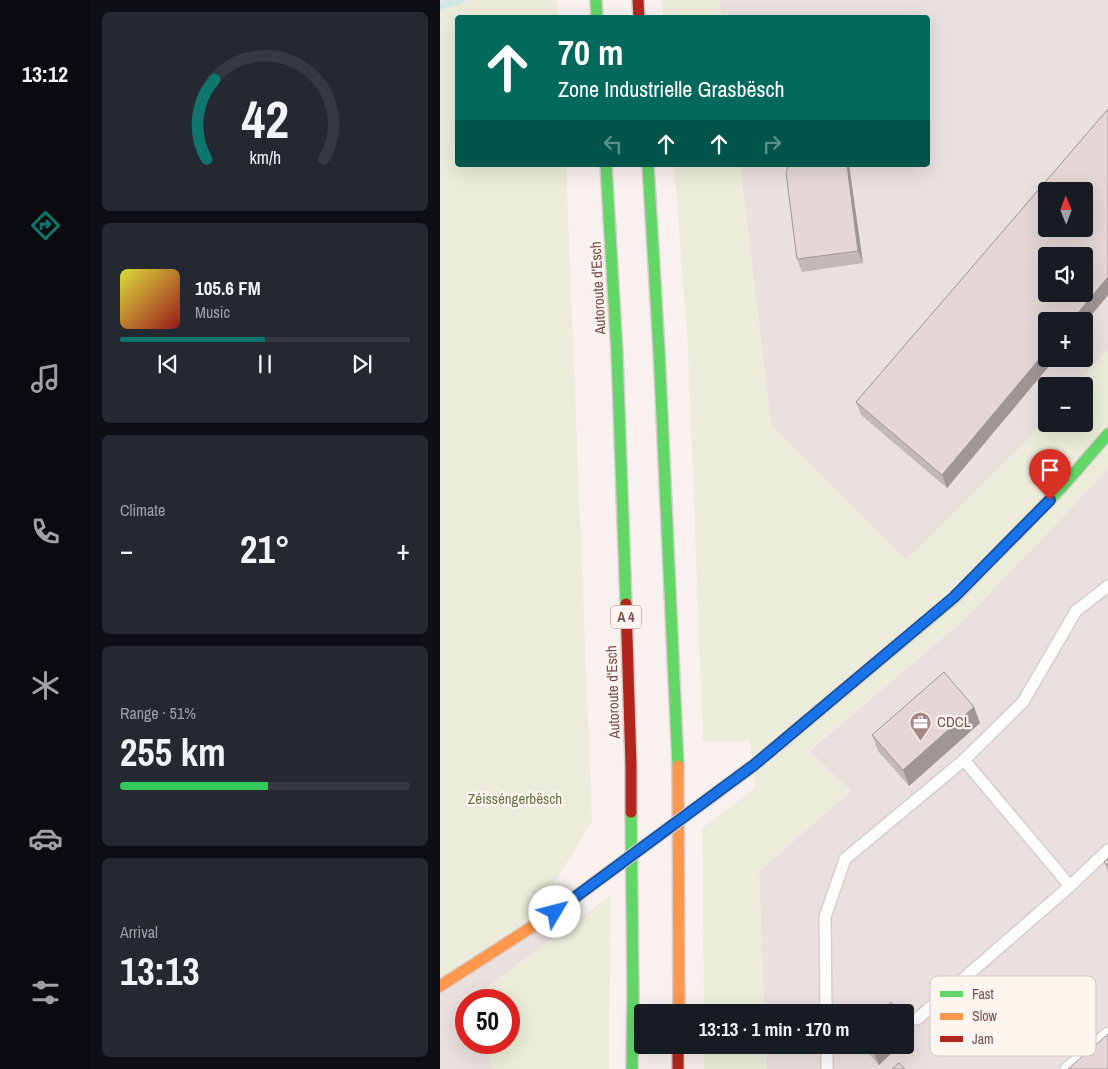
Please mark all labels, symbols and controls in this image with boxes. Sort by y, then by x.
text: 70 m [558,29,623,76]
icon: ahead [475,35,540,100]
text: 13:12 [22,59,68,89]
text: Zone Industrielle Grasbësch [558,74,785,104]
text: 42 [241,84,289,154]
icon: left [599,130,627,158]
icon: ahead [652,130,680,158]
icon: ahead [705,130,733,158]
icon: right [758,130,786,158]
text: km/h [249,146,281,170]
north arrow [1038,182,1092,238]
map controls [1038,182,1093,432]
icon: directions [28,208,63,243]
street label: Autoroute d'Esch [585,241,610,336]
button: sound [1038,247,1093,302]
text: 105.6 FM [195,275,261,301]
text: Music [195,301,230,323]
button: + [1038,312,1093,367]
icon: previous [154,350,182,378]
icon: pause [251,350,279,378]
icon: next [348,350,376,378]
icon: music [28,361,63,396]
button: − [1038,377,1093,432]
pin [1029,449,1071,500]
icon: arrive [1036,456,1064,484]
text: Climate [120,499,165,521]
icon: phone [28,514,63,549]
text: 21° [240,524,290,575]
text: − [120,531,133,569]
text: + [397,531,410,569]
road number: A 4 [611,606,641,628]
street label: Autoroute d'Esch [600,645,625,740]
icon: climate [28,668,63,703]
text: Range · 51% [120,702,196,724]
office icon: CDCL [909,710,933,741]
place label: CDCL [937,711,971,732]
text: 255 km [120,727,226,778]
park label: Zéisséngerbësch [468,788,562,809]
icon: car [28,821,63,856]
position arrow [528,885,580,937]
text: Arrival [120,921,158,943]
text: 13:13 [120,946,200,997]
icon: filters [28,975,63,1010]
legend [930,976,1096,1056]
text: Fast [972,985,994,1003]
speed limit sign: 50 [455,989,520,1054]
text: Slow [972,1007,998,1025]
text: 13:13 · 1 min · 170 m [699,1016,849,1042]
text: Jam [972,1030,994,1048]

